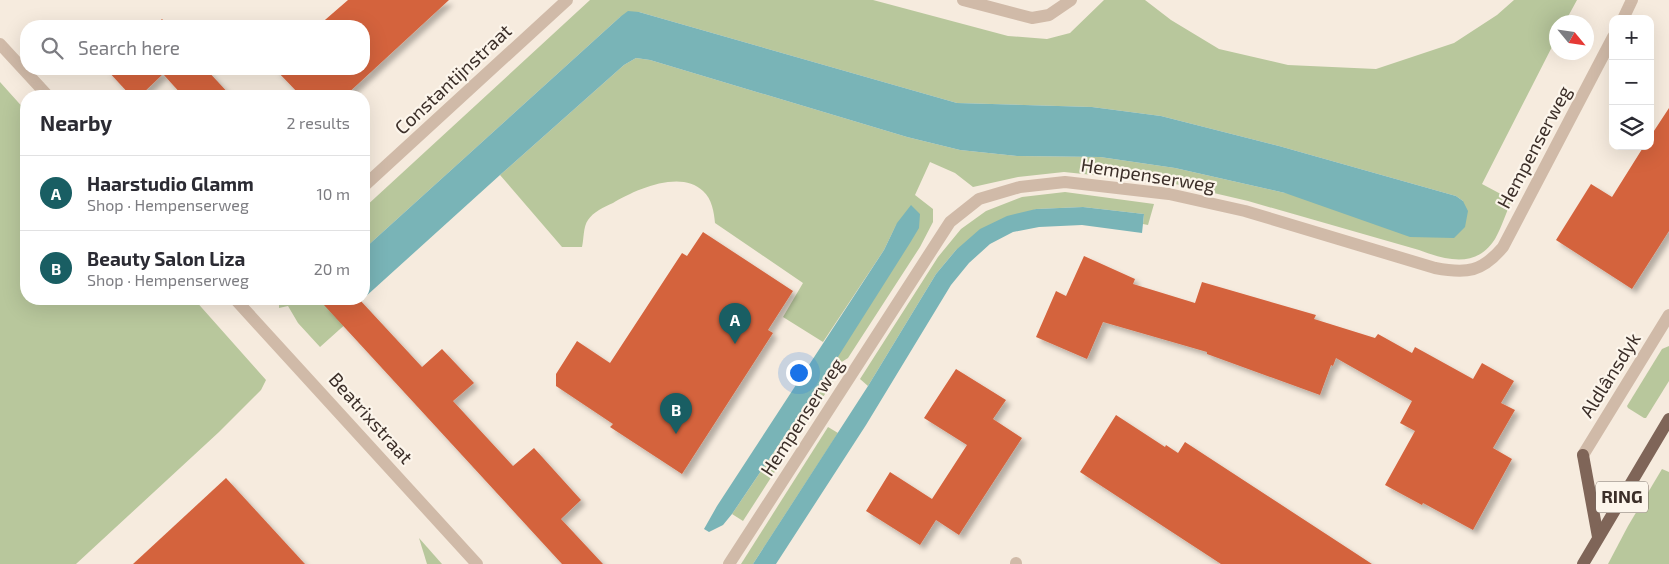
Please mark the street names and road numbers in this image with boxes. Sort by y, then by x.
street label: Constantijnstraat [389,19,516,139]
street label: Hempenserweg [1492,81,1576,212]
street label: Hempenserweg [1079,153,1217,197]
street label: Aldlânsdyk [1574,328,1645,421]
street label: Hempenserweg [755,353,848,480]
street label: Beatrixstraat [324,367,418,468]
road number: RING [1596,482,1648,512]

